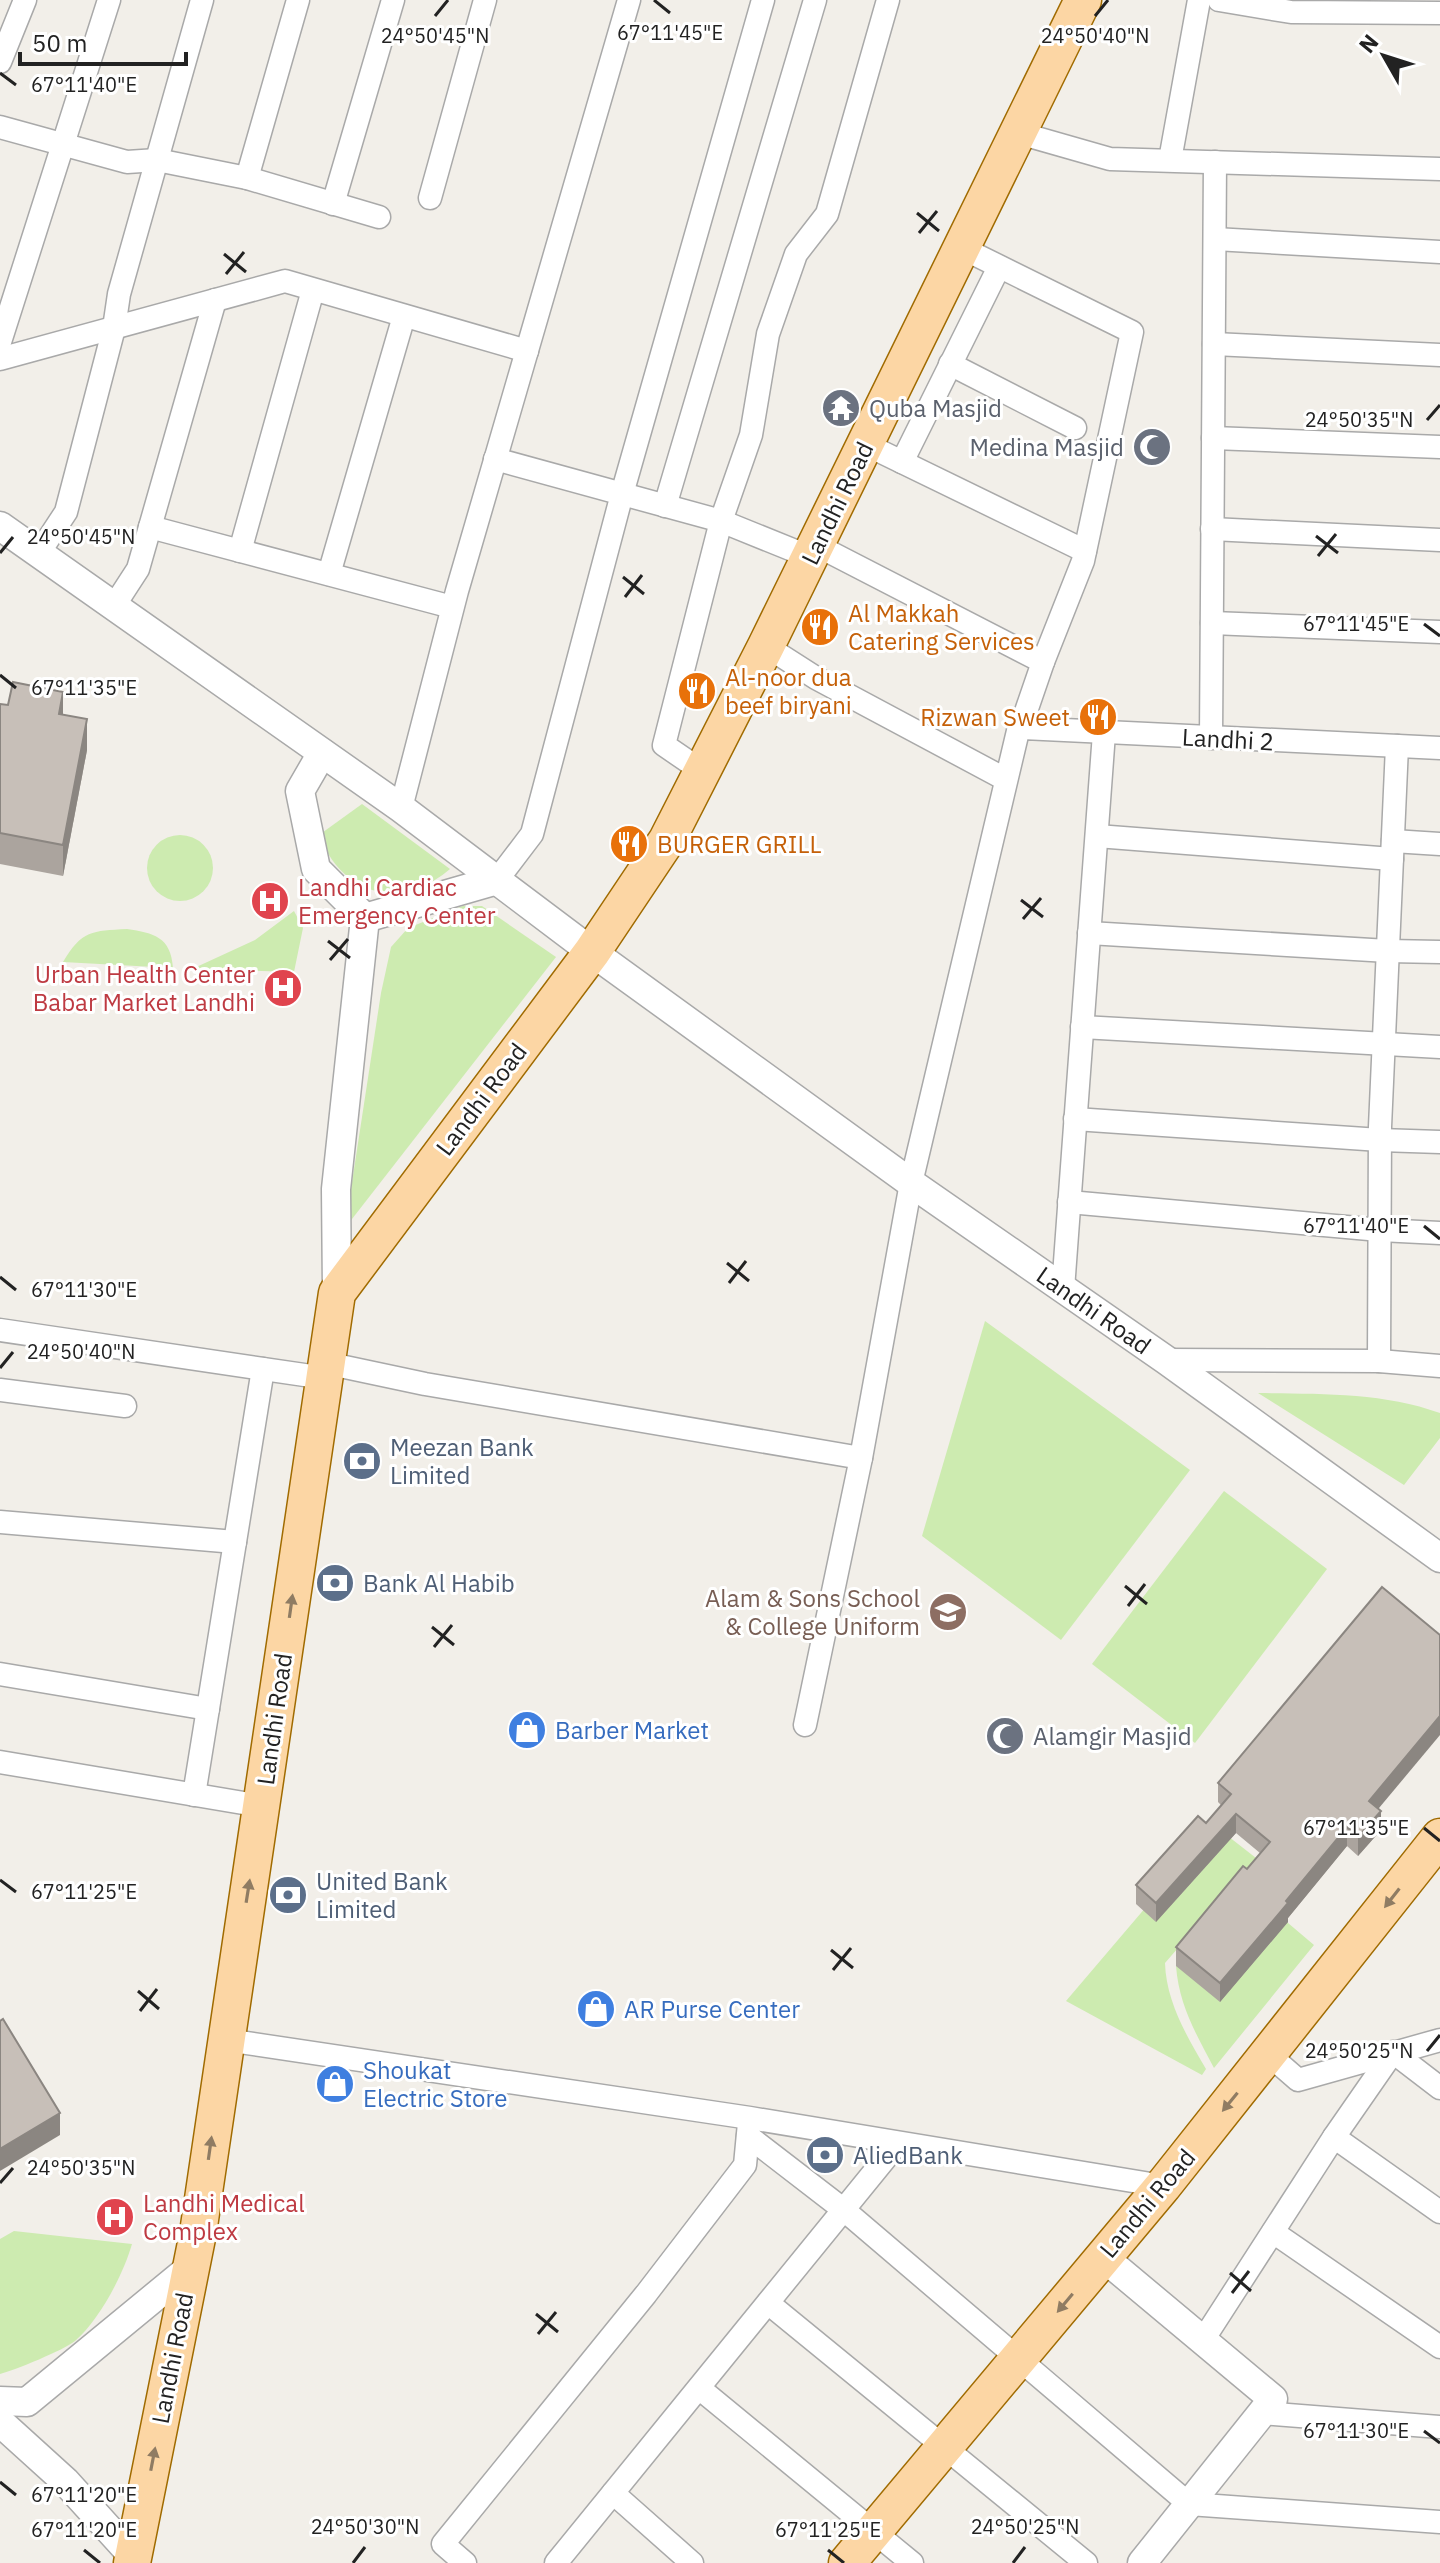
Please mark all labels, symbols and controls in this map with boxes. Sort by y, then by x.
scale bar [20,16,186,66]
north arrow [1344,16,1424,96]
text: 67°11'45"E [617,19,723,46]
text: 24°50'45"N [381,22,489,49]
text: 24°50'40"N [1041,22,1149,49]
text: 50 m [32,27,87,59]
text: N [1352,28,1384,58]
text: 67°11'40"E [31,71,137,98]
temple icon: Quba Masjid [820,387,862,429]
place label: Quba Masjid [869,392,1002,424]
text: 24°50'35"N [1305,406,1413,433]
mosque icon: Medina Masjid [1131,426,1173,468]
place label: Medina Masjid [969,431,1124,463]
street label: Landhi Road [794,436,880,570]
text: 24°50'45"N [27,523,135,550]
place label: Al Makkah Catering Services [848,597,1035,657]
restaurant icon: Al Makkah Catering Services [799,606,841,648]
text: 67°11'45"E [1303,610,1409,637]
place label: Al-noor dua beef biryani [725,661,852,721]
restaurant icon: Al-noor dua beef biryani [676,670,718,712]
text: 67°11'35"E [31,674,137,701]
restaurant icon: Rizwan Sweet [1077,696,1119,738]
place label: Rizwan Sweet [920,701,1070,733]
street label: Landhi 2 [1181,721,1275,757]
restaurant icon: BURGER GRILL [608,823,650,865]
place label: BURGER GRILL [657,828,821,860]
place label: Landhi Cardiac Emergency Center [298,871,496,931]
hospital icon: Landhi Cardiac Emergency Center [249,880,291,922]
place label: Urban Health Center Babar Market Landhi [33,958,255,1018]
hospital icon: Urban Health Center Babar Market Landhi [262,967,304,1009]
street label: Landhi Road [428,1036,534,1162]
text: 67°11'40"E [1303,1212,1409,1239]
street label: Landhi Road [1030,1259,1158,1361]
text: 67°11'30"E [31,1276,137,1303]
text: 24°50'40"N [27,1338,135,1365]
place label: Meezan Bank Limited [390,1431,534,1491]
bank icon: Meezan Bank Limited [341,1440,383,1482]
bank icon: Bank Al Habib [314,1562,356,1604]
place label: Bank Al Habib [363,1567,515,1599]
place label: Alam & Sons School & College Uniform [705,1582,920,1642]
school or university icon: Alam & Sons School & College Uniform [927,1591,969,1633]
one-way arrow [285,1594,298,1619]
street label: Landhi Road [249,1651,299,1787]
shop icon: Barber Market [506,1709,548,1751]
place label: Barber Market [555,1714,709,1746]
mosque icon: Alamgir Masjid [984,1715,1026,1757]
place label: Alamgir Masjid [1033,1720,1192,1752]
text: 67°11'35"E [1303,1814,1409,1841]
place label: United Bank Limited [316,1865,448,1925]
bank icon: United Bank Limited [267,1874,309,1916]
text: 67°11'25"E [31,1878,137,1905]
one-way arrow [242,1878,255,1903]
one-way arrow [1384,1888,1400,1908]
shop icon: AR Purse Center [575,1988,617,2030]
place label: AR Purse Center [624,1993,800,2025]
text: 24°50'25"N [1305,2037,1413,2064]
place label: Shoukat Electric Store [363,2054,507,2114]
shop icon: Shoukat Electric Store [314,2063,356,2105]
one-way arrow [1222,2092,1239,2112]
bank icon: AliedBank [804,2134,846,2176]
one-way arrow [204,2136,217,2161]
place label: AliedBank [853,2139,963,2171]
street label: Landhi Road [1092,2142,1202,2264]
text: 24°50'35"N [27,2154,135,2181]
place label: Landhi Medical Complex [143,2187,305,2247]
hospital icon: Landhi Medical Complex [94,2196,136,2238]
street label: Landhi Road [144,2290,200,2426]
one-way arrow [1057,2292,1074,2312]
text: 67°11'30"E [1303,2417,1409,2444]
one-way arrow [147,2446,159,2471]
text: 67°11'20"E [31,2481,137,2508]
text: 24°50'30"N [311,2513,419,2540]
text: 24°50'25"N [971,2513,1079,2540]
text: 67°11'20"E [31,2516,137,2543]
text: 67°11'25"E [775,2516,881,2543]

